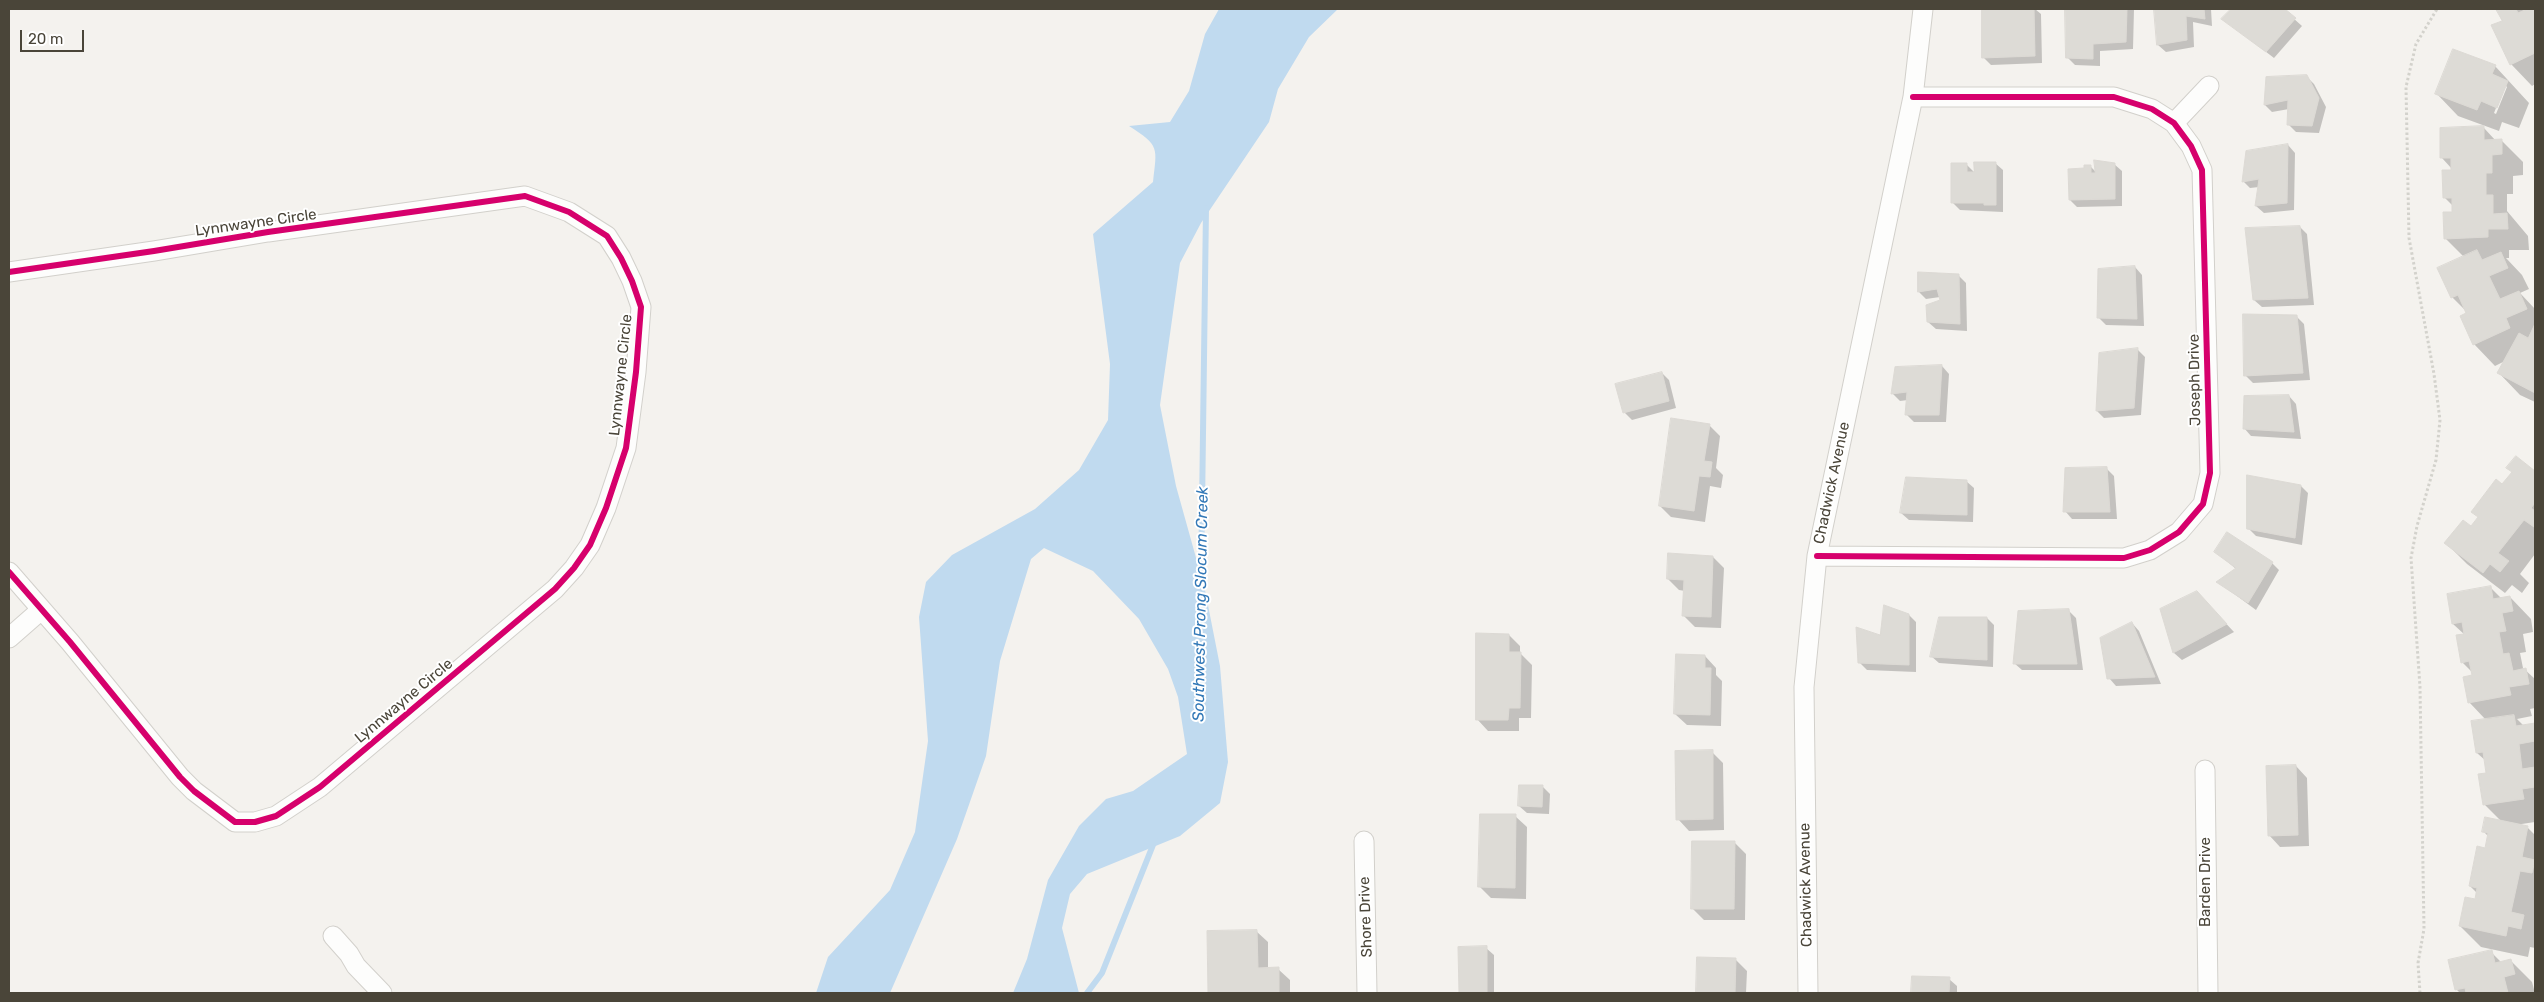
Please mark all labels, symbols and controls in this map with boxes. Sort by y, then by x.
scale bar [22,20,86,52]
text: 20 m [28,30,63,48]
street label: Lynnwayne Circle [194,206,318,240]
street label: Lynnwayne Circle [606,313,636,437]
street label: Joseph Drive [2185,334,2205,426]
street label: Chadwick Avenue [1810,420,1854,546]
water label: Southwest Prong Slocum Creek [1189,486,1213,722]
street label: Lynnwayne Circle [351,655,457,747]
street label: Chadwick Avenue [1796,823,1816,947]
street label: Barden Drive [2197,837,2215,927]
street label: Shore Drive [1356,876,1376,958]

